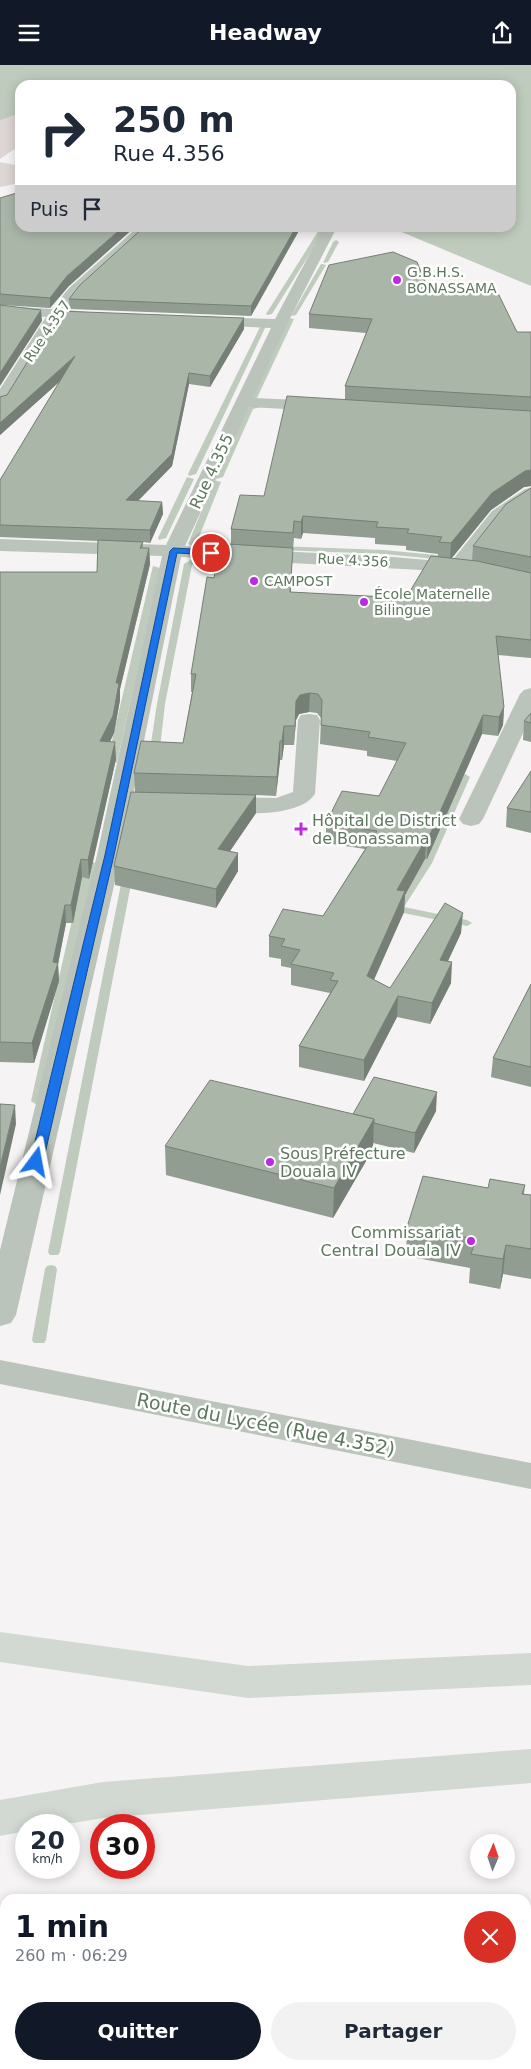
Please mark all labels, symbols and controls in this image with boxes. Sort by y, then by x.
icon: menu [15,19,43,47]
icon: share [488,19,516,47]
text: Headway [209,20,322,45]
icon: right [30,100,95,165]
text: 250 m [113,100,235,140]
text: Rue 4.356 [113,141,225,166]
icon: arrive [78,195,106,223]
text: Puis [30,198,68,220]
place label: G.B.H.S. BONASSAMA [407,264,497,296]
marker: G.B.H.S. BONASSAMA [391,274,403,286]
street label: Rue 4.357 [20,297,74,365]
street label: Rue 4.355 [186,430,237,512]
pin [190,532,232,574]
icon: arrive [197,539,225,567]
street label: Rue 4.356 [317,550,389,570]
place label: CAMPOST [264,573,333,589]
marker: CAMPOST [248,575,260,587]
place label: École Maternelle Bilingue [374,586,490,618]
marker: École Maternelle Bilingue [358,596,370,608]
place label: Hôpital de District de Bonassama [312,811,457,848]
marker: Hôpital de District de Bonassama [294,822,308,836]
position arrow [9,1135,61,1187]
place label: Sous Préfecture Douala IV [280,1144,406,1181]
marker: Sous Préfecture Douala IV [264,1156,276,1168]
place label: Commissariat Central Douala IV [321,1223,461,1260]
marker: Commissariat Central Douala IV [465,1235,477,1247]
street label: Route du Lycée (Rue 4.352) [135,1388,397,1460]
speed limit sign: 30 [90,1814,155,1879]
text: 20 [30,1826,65,1855]
north arrow [470,1834,515,1879]
map controls [470,1834,515,1879]
text: km/h [32,1852,63,1866]
text: 1 min [15,1909,109,1944]
button: close [464,1911,516,1963]
text: 260 m · 06:29 [15,1946,128,1965]
button: Quitter [15,2002,261,2060]
button: Partager [271,2002,516,2060]

